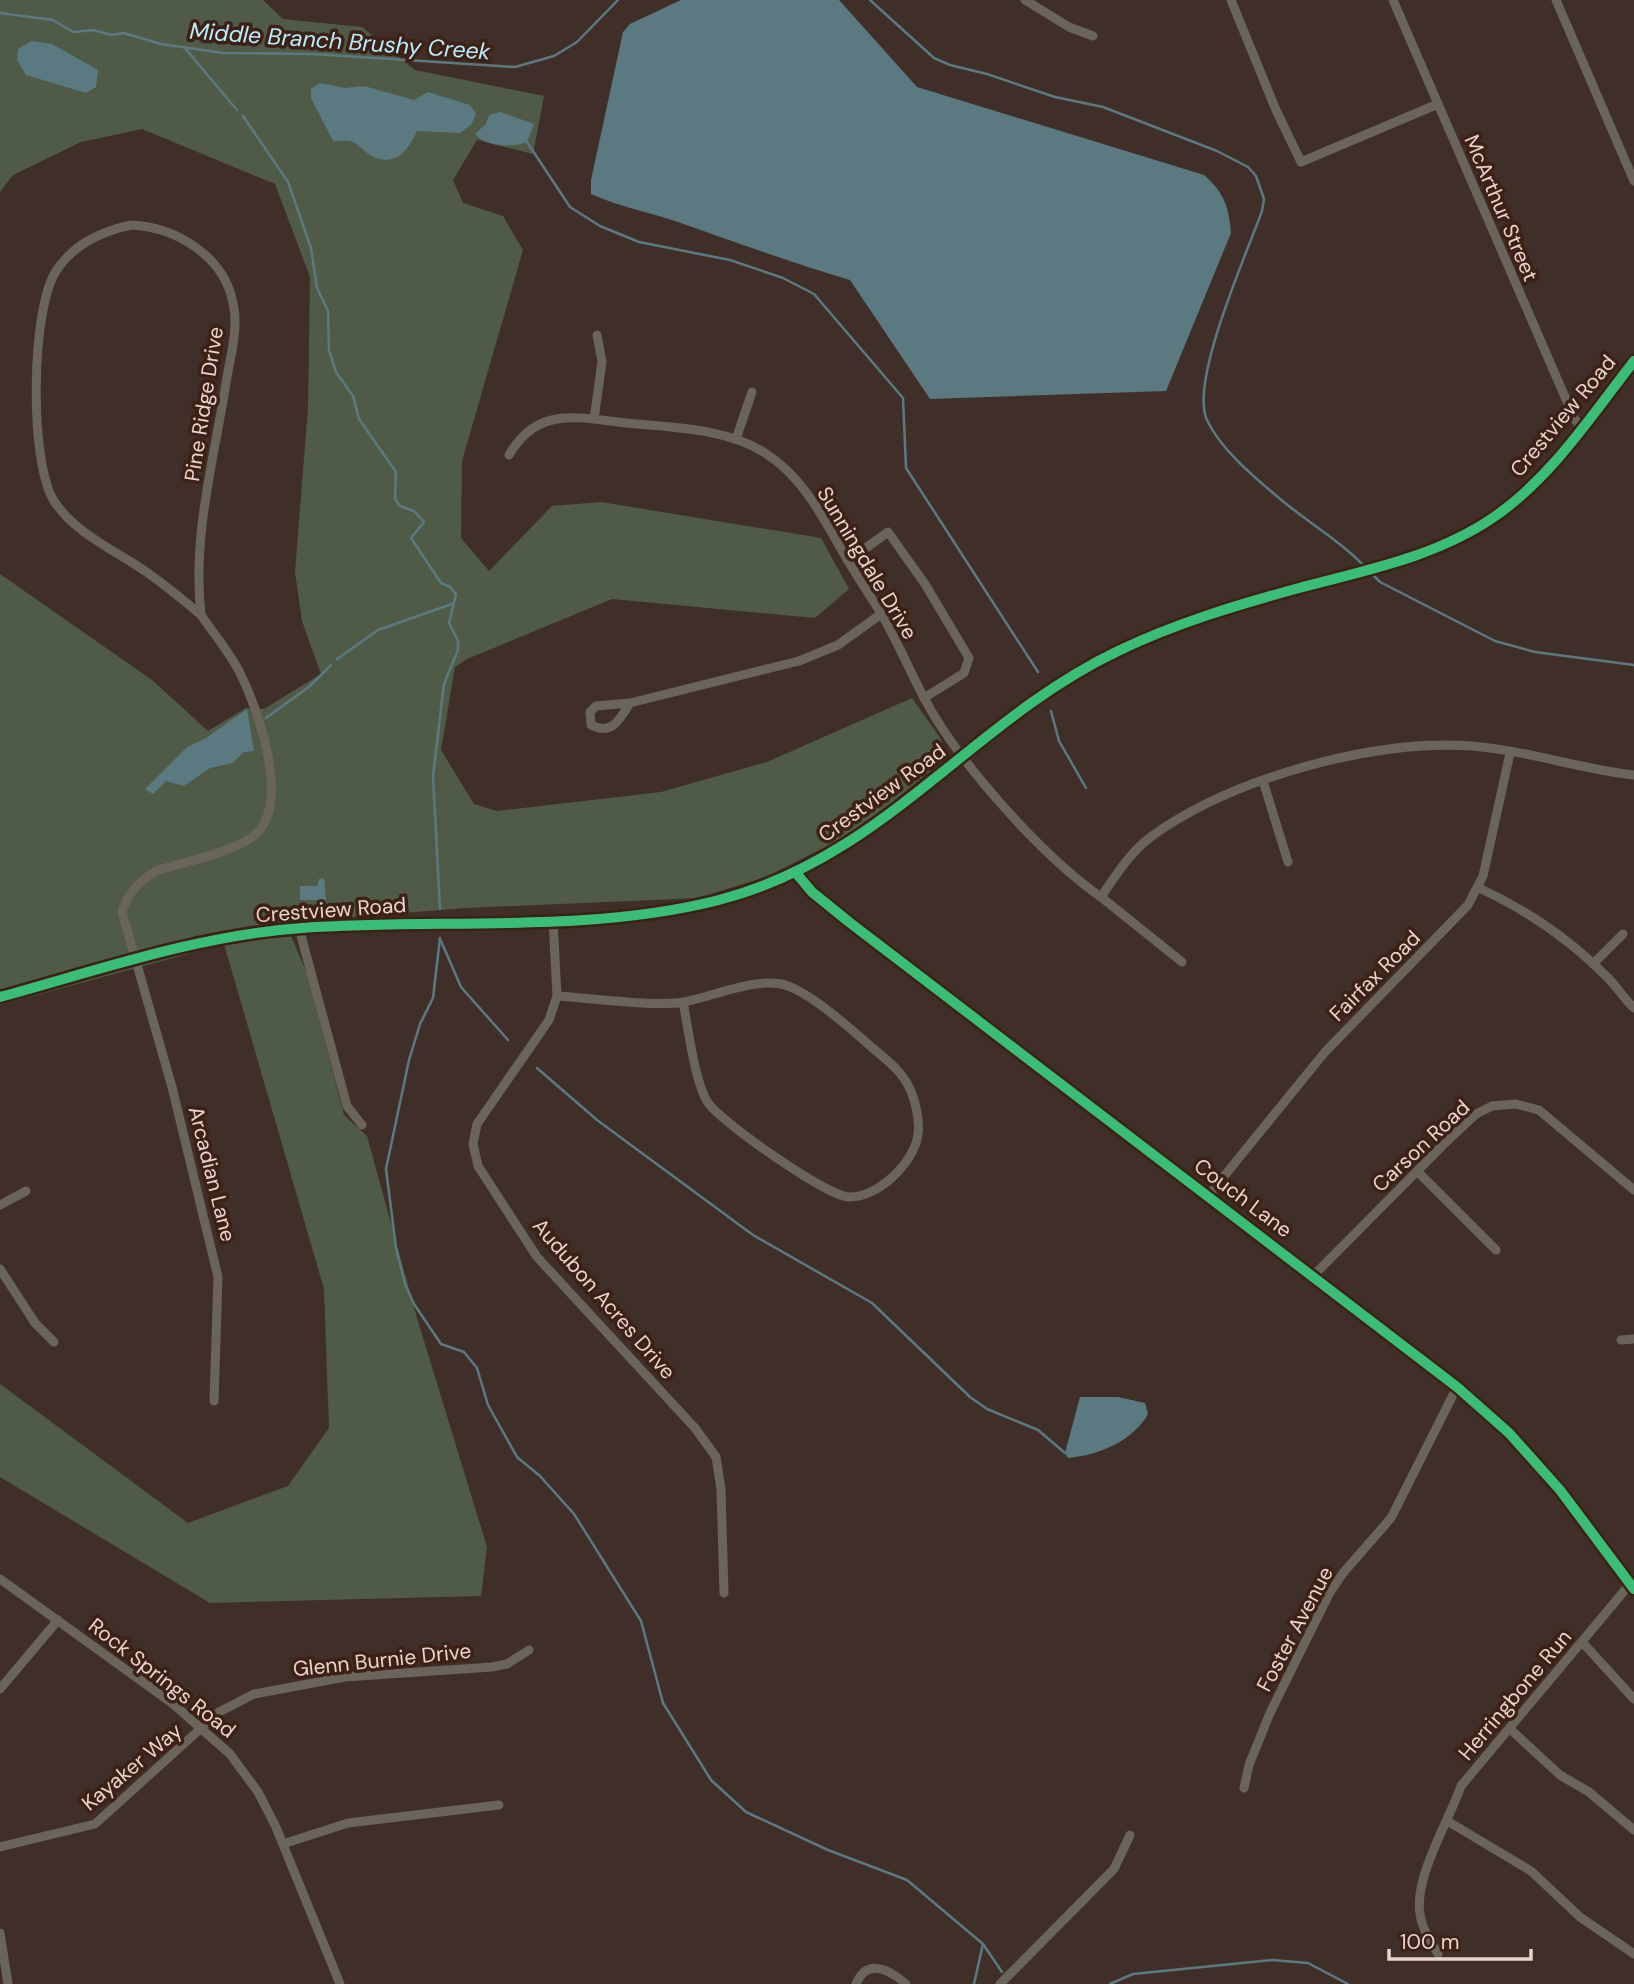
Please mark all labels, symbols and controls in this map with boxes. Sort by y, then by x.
water label: Middle Branch Brushy Creek [189,16,492,66]
street label: McArthur Street [1458,130,1544,286]
street label: Pine Ridge Drive [178,325,230,483]
street label: Crestview Road [1504,349,1622,483]
street label: Sunningdale Drive [810,482,924,645]
street label: Crestview Road [813,737,951,849]
street label: Crestview Road [255,891,407,929]
street label: Fairfax Road [1323,924,1427,1028]
street label: Carson Road [1366,1094,1476,1198]
street label: Arcadian Lane [182,1103,242,1245]
street label: Couch Lane [1188,1152,1298,1244]
street label: Audubon Acres Drive [526,1213,682,1385]
street label: Foster Avenue [1250,1561,1340,1696]
street label: Rock Springs Road [83,1612,241,1744]
street label: Herringbone Run [1452,1624,1578,1766]
street label: Glenn Burnie Drive [292,1637,473,1683]
street label: Kayaker Way [76,1717,188,1817]
scale bar [1389,1918,1531,1962]
text: 100 m [1400,1928,1460,1956]

